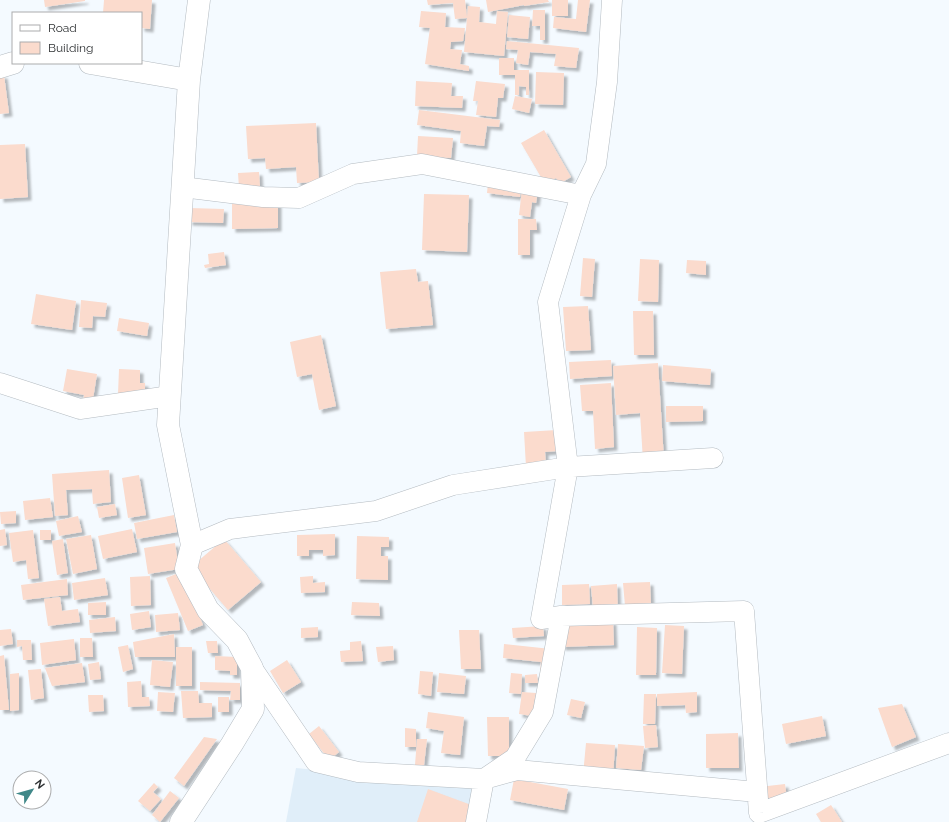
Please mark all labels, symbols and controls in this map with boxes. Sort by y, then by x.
legend [12,12,142,64]
text: Road [48,21,77,35]
text: Building [48,41,94,55]
north arrow [12,770,52,810]
text: N [32,777,47,792]

